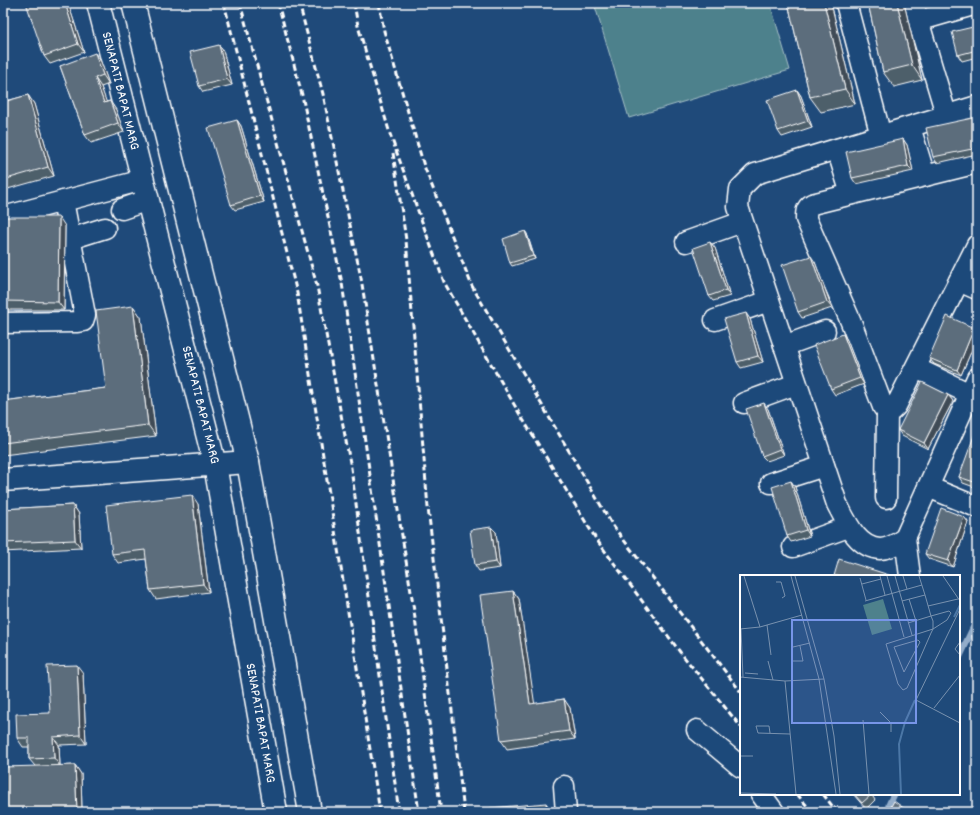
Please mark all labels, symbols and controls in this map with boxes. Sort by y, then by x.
street label: SENAPATI BAPAT MARG [96,30,144,152]
street label: SENAPATI BAPAT MARG [176,344,224,466]
inset map [740,575,960,795]
street label: SENAPATI BAPAT MARG [240,662,280,784]

